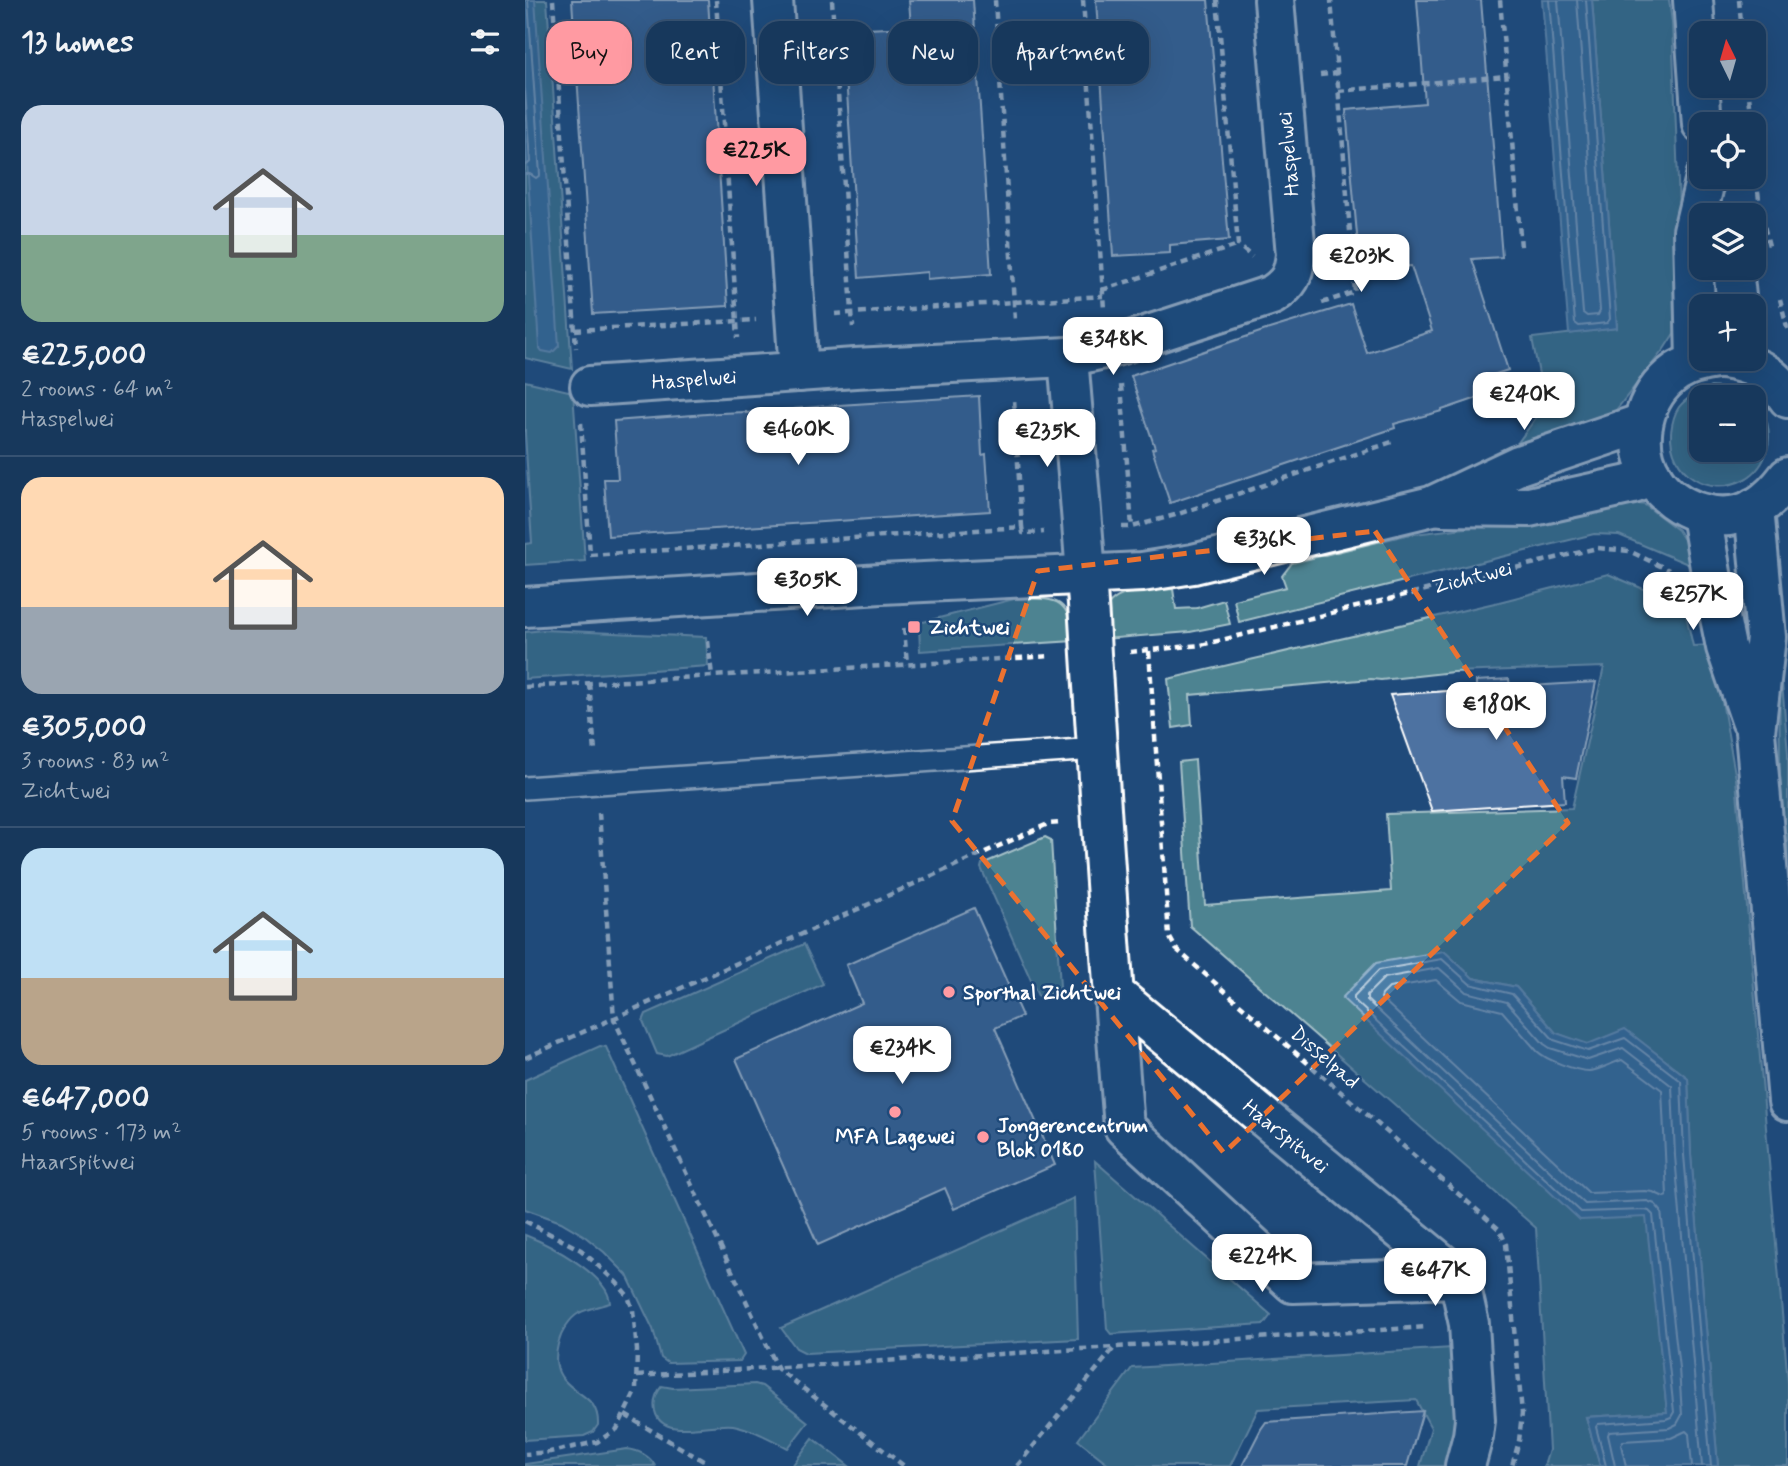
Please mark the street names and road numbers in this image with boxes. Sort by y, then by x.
street label: Haspelwei [1271,110,1307,198]
street label: Haspelwei [651,363,737,397]
street label: Zichtwei [1429,554,1515,601]
street label: Disselpad [1284,1020,1365,1096]
street label: Haarspitwei [1236,1093,1335,1180]

